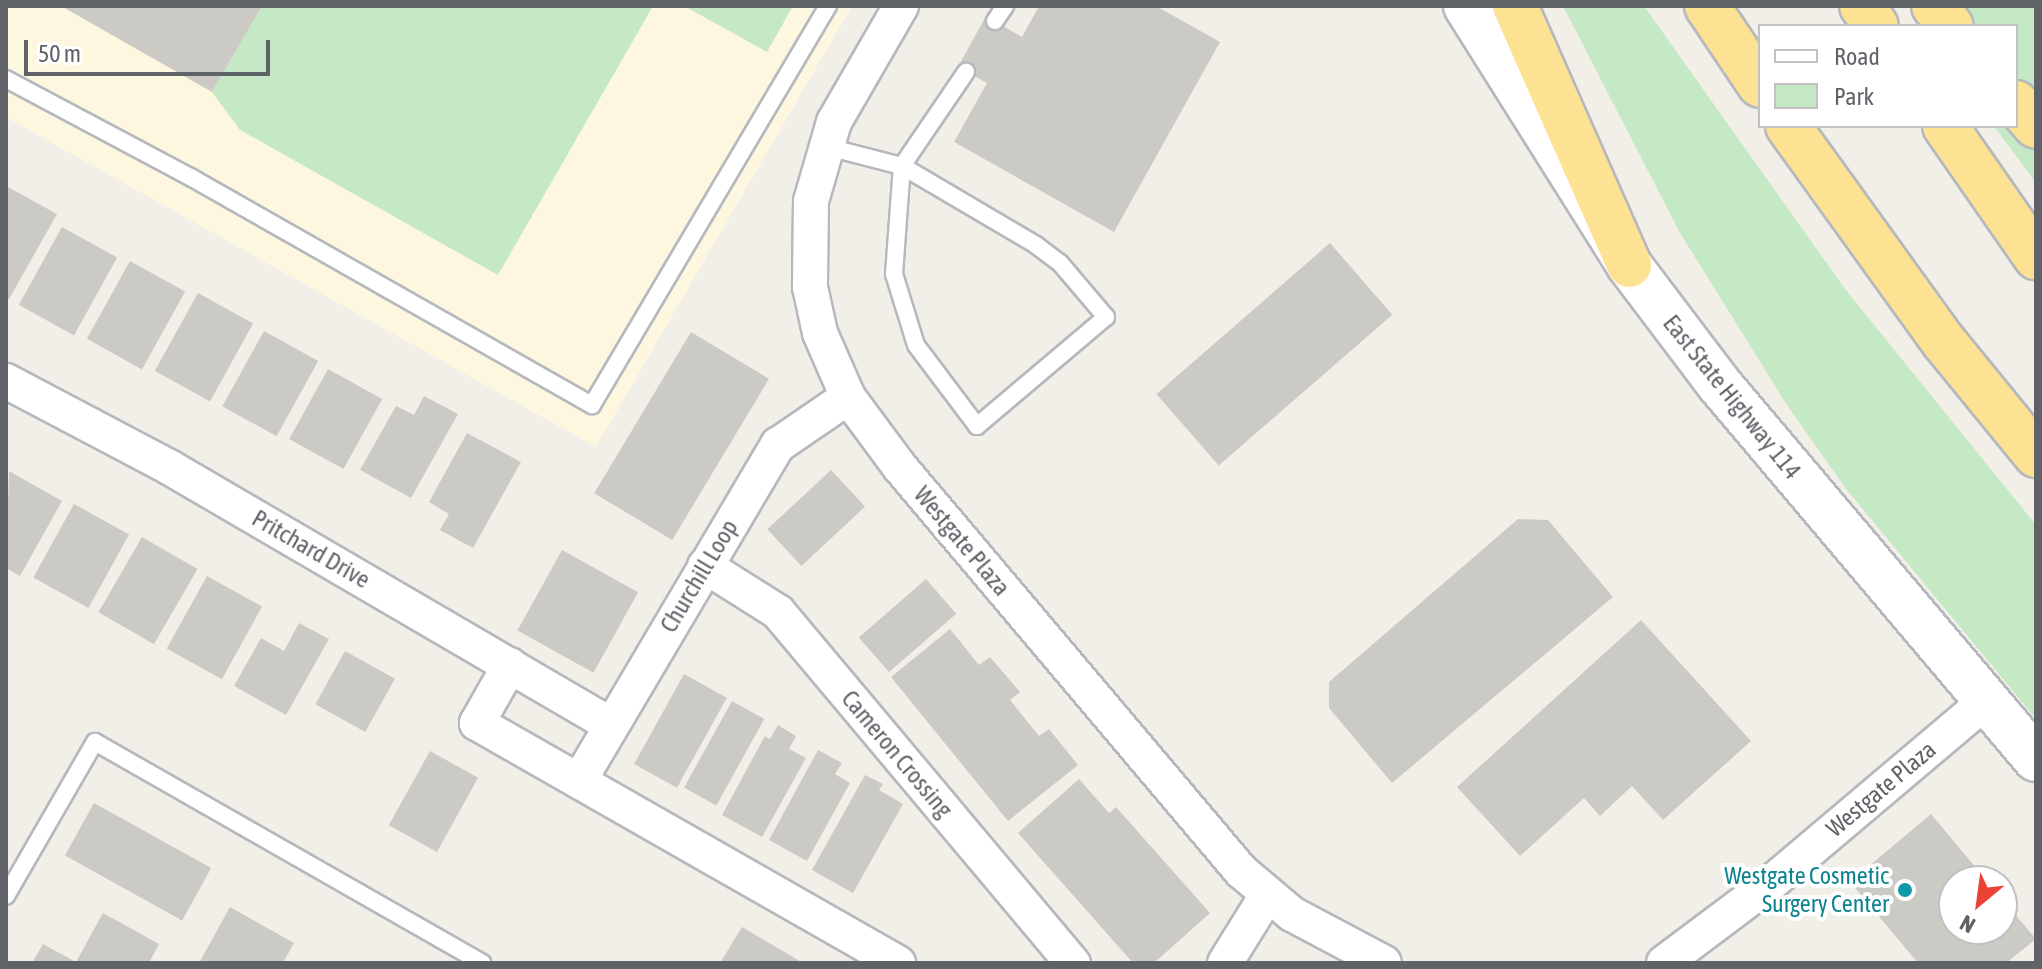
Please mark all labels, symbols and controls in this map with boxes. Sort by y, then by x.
scale bar [28,24,274,74]
legend [1758,24,2018,128]
text: 50 m [38,40,81,67]
text: Road [1834,43,1880,70]
text: Park [1834,83,1874,110]
street label: East State Highway 114 [1657,309,1807,485]
street label: Westgate Plaza [908,480,1016,602]
street label: Pritchard Drive [247,504,375,594]
street label: Churchill Loop [654,514,744,638]
street label: Cameron Crossing [836,685,958,823]
street label: Westgate Plaza [1820,735,1942,843]
place label: Westgate Cosmetic Surgery Center [1724,862,1889,918]
north arrow [1938,865,2018,945]
marker: Westgate Cosmetic Surgery Center [1896,881,1914,899]
text: N [1955,910,1979,939]

